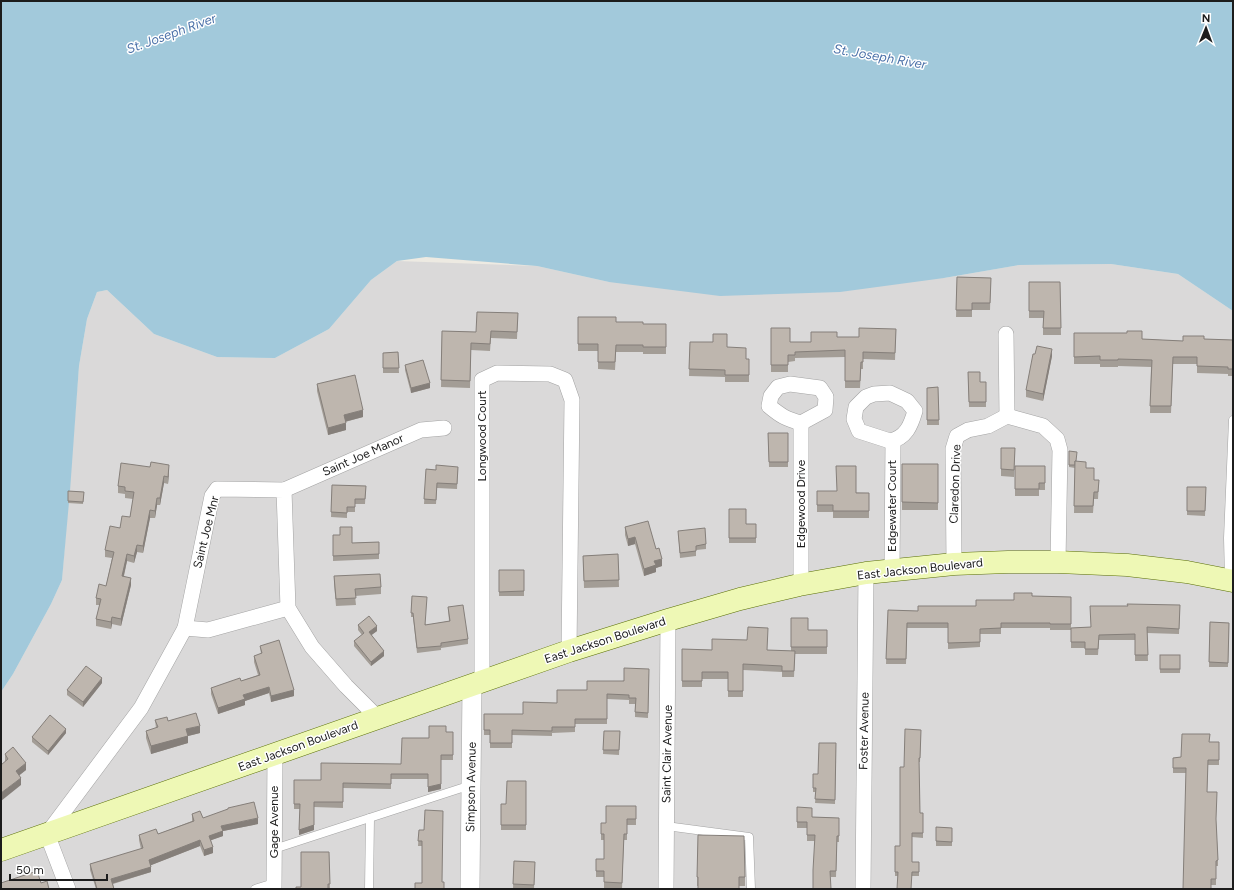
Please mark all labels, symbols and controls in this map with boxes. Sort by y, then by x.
north arrow [1186,8,1226,48]
water label: St. Joseph River [124,10,218,57]
text: N [1202,12,1211,25]
water label: St. Joseph River [832,41,928,72]
street label: Longwood Court [475,390,489,482]
street label: Saint Joe Manor [320,431,406,479]
street label: Claredon Drive [947,444,963,524]
street label: Edgewood Drive [794,459,808,548]
street label: Edgewater Court [885,460,899,552]
street label: Saint Joe Mnr [190,494,222,570]
street label: East Jackson Boulevard [856,555,984,583]
street label: East Jackson Boulevard [543,614,667,666]
street label: Foster Avenue [856,692,872,770]
street label: Saint Clair Avenue [659,704,675,803]
street label: East Jackson Boulevard [236,718,360,774]
street label: Simpson Avenue [463,741,479,832]
street label: Gage Avenue [267,785,281,858]
scale bar [10,856,107,882]
text: 50 m [16,863,44,877]

